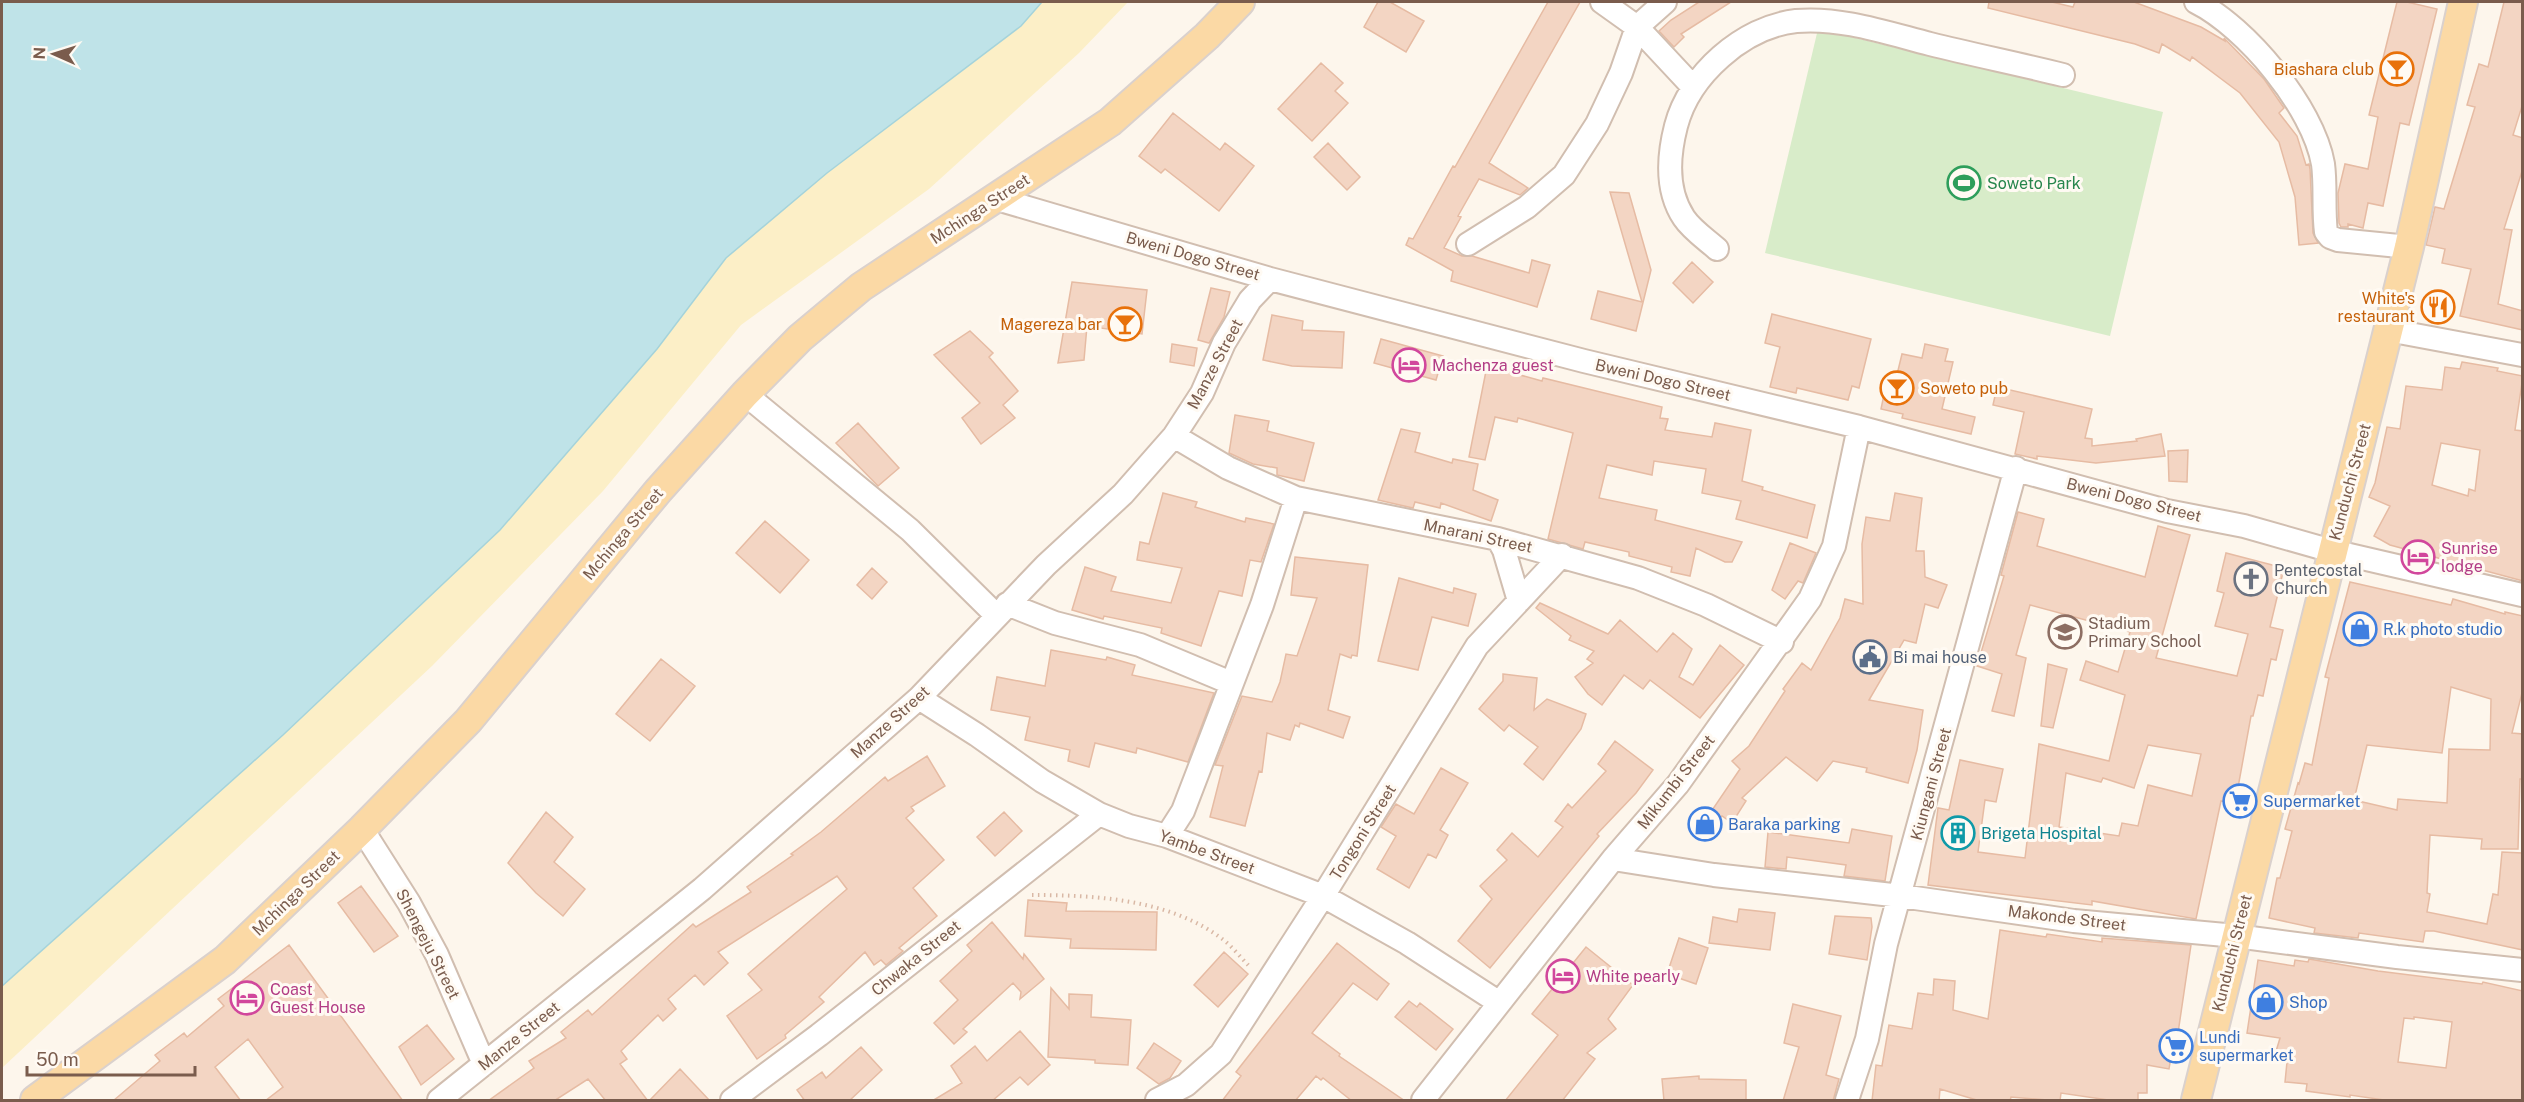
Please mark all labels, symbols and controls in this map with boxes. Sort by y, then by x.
north arrow [24,24,84,84]
text: N [30,46,49,60]
bar icon: Biashara club [2379,51,2415,87]
place label: Biashara club [2274,60,2374,79]
sports icon: Soweto Park [1946,165,1982,201]
street label: Mchinga Street [927,170,1033,248]
place label: Soweto Park [1987,174,2081,193]
street label: Bweni Dogo Street [1124,228,1262,284]
place label: White's restaurant [2338,289,2415,326]
restaurant icon: White's restaurant [2420,289,2456,325]
bar icon: Magereza bar [1107,306,1143,342]
place label: Magereza bar [1000,315,1102,334]
street label: Manze Street [1183,316,1247,412]
hotel icon: Machenza guest [1391,347,1427,383]
street label: Bweni Dogo Street [1593,355,1733,405]
place label: Machenza guest [1432,356,1554,375]
bar icon: Soweto pub [1879,370,1915,406]
place label: Soweto pub [1920,379,2008,398]
street label: Kunduchi Street [2325,421,2375,543]
street label: Bweni Dogo Street [2065,474,2203,526]
street label: Mchinga Street [579,484,667,584]
street label: Mnarani Street [1422,515,1534,557]
hotel icon: Sunrise lodge [2400,539,2436,575]
place label: Sunrise lodge [2441,539,2498,576]
church icon: Pentecostal Church [2233,561,2269,597]
place label: Pentecostal Church [2274,561,2363,598]
shop icon: R.k photo studio [2342,611,2378,647]
school or university icon: Stadium Primary School [2047,614,2083,650]
place label: Stadium Primary School [2088,614,2202,651]
place label: R.k photo studio [2383,620,2503,639]
public building icon: Bi mai house [1852,639,1888,675]
place label: Bi mai house [1893,648,1987,667]
street label: Manze Street [847,682,933,762]
street label: Kiungani Street [1907,726,1955,842]
street label: Mikumbi Street [1633,731,1719,833]
street label: Tongoni Street [1326,781,1400,883]
supermarket icon: Supermarket [2222,783,2258,819]
place label: Supermarket [2263,792,2360,811]
shop icon: Baraka parking [1687,806,1723,842]
place label: Baraka parking [1728,815,1841,834]
building icon: Brigeta Hospital [1940,815,1976,851]
place label: Brigeta Hospital [1981,824,2102,843]
street label: Yambe Street [1157,826,1257,878]
street label: Mchinga Street [248,846,344,940]
street label: Shengeju Street [392,886,464,1002]
street label: Kunduchi Street [2208,892,2256,1014]
street label: Makonde Street [2007,901,2127,935]
street label: Chwaka Street [868,916,964,1000]
hotel icon: White pearly [1545,958,1581,994]
place label: White pearly [1586,967,1680,986]
hotel icon: Coast Guest House [229,980,265,1016]
place label: Coast Guest House [270,980,366,1017]
shop icon: Shop [2248,984,2284,1020]
place label: Shop [2289,993,2328,1012]
street label: Manze Street [474,997,564,1075]
supermarket icon: Lundi supermarket [2158,1028,2194,1064]
place label: Lundi supermarket [2199,1028,2294,1065]
scale bar [27,1039,195,1077]
text: 50 m [36,1049,79,1070]

